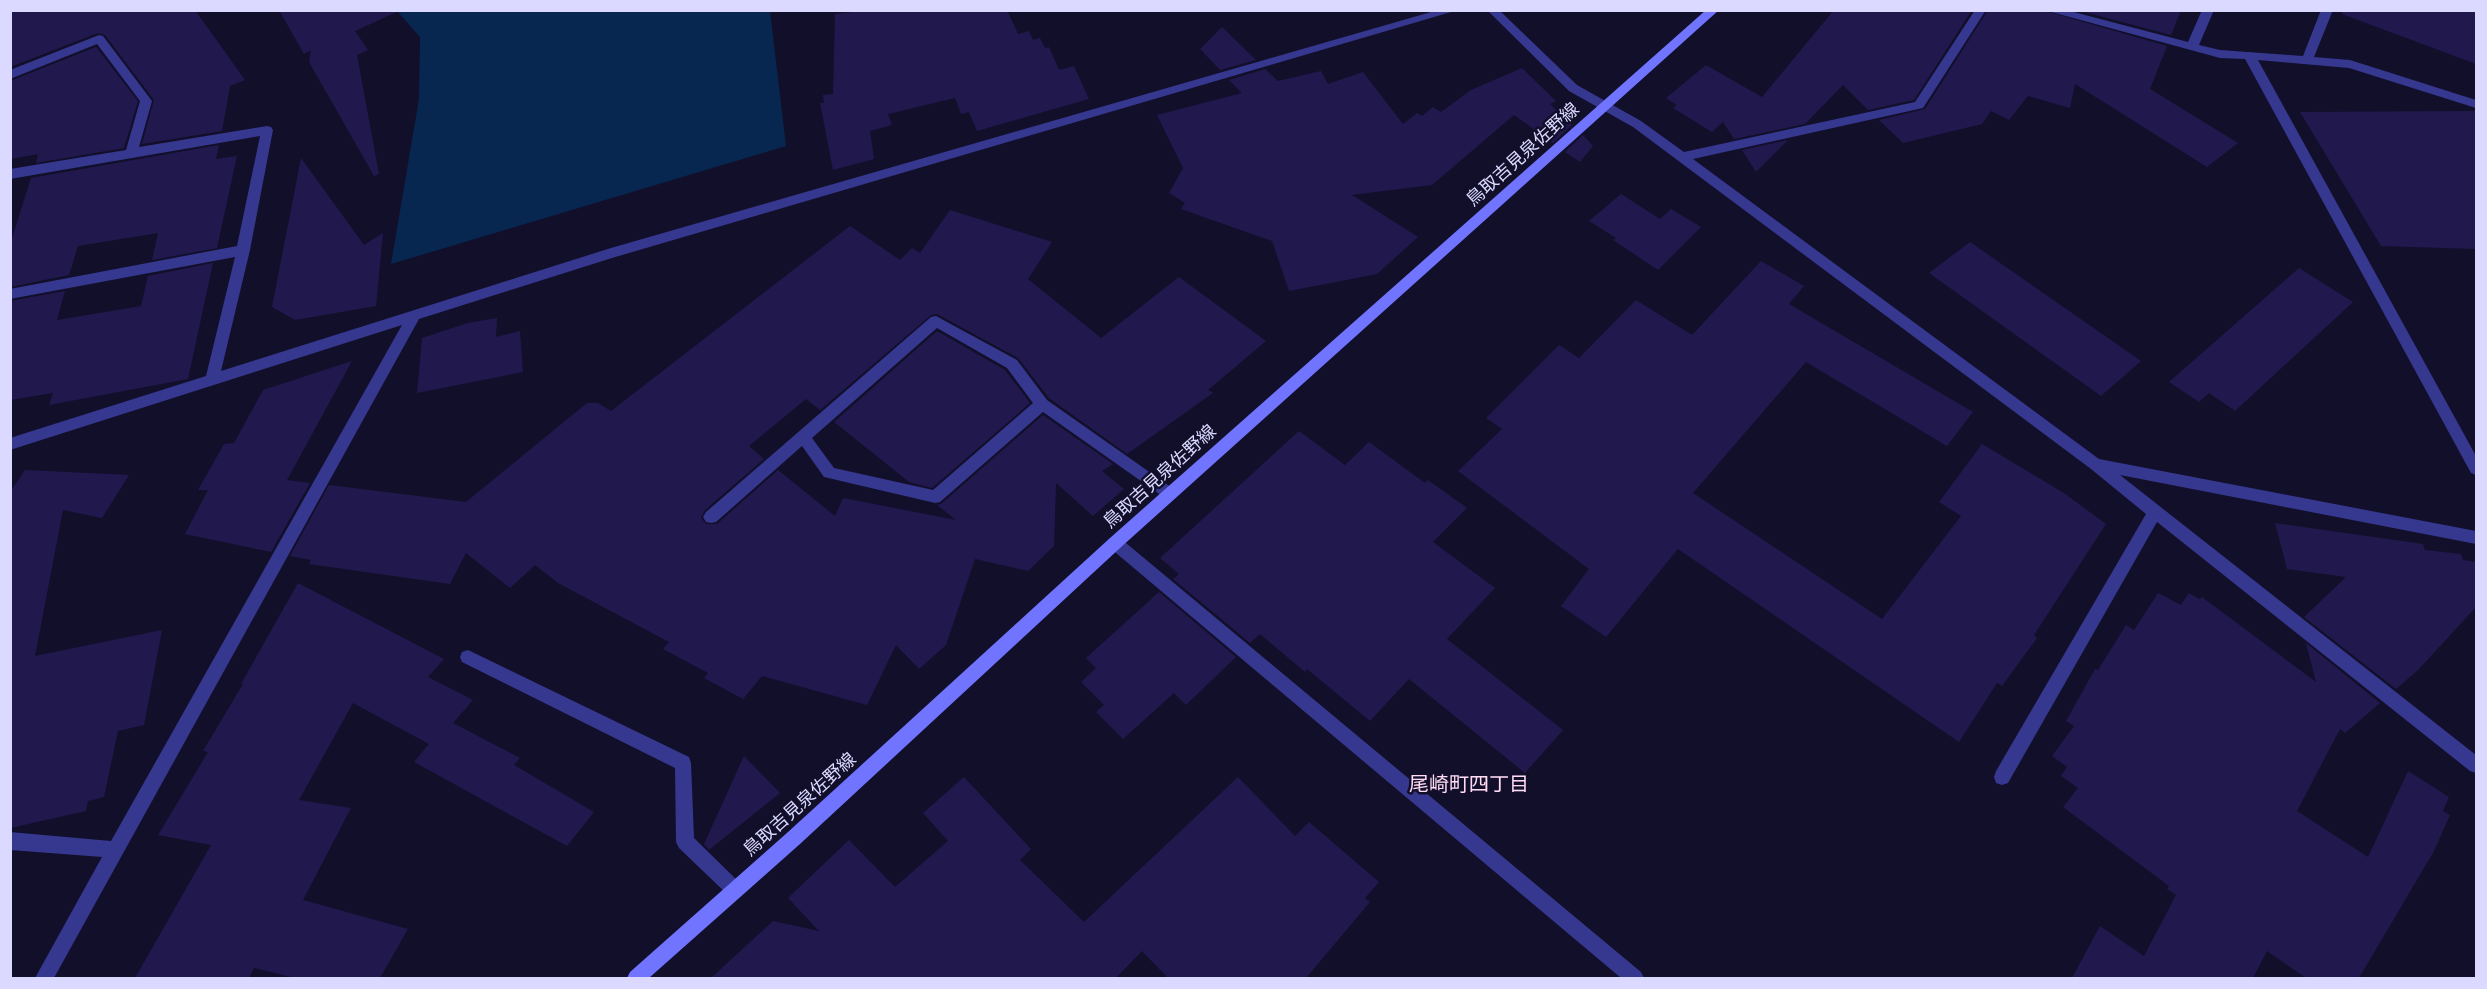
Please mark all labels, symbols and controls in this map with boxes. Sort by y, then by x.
street label: 鳥取吉見泉佐野線 [1462,99,1584,211]
street label: 鳥取吉見泉佐野線 [1099,421,1221,533]
street label: 鳥取吉見泉佐野線 [739,749,861,861]
district label: 尾崎町四丁目 [1409,773,1529,797]

